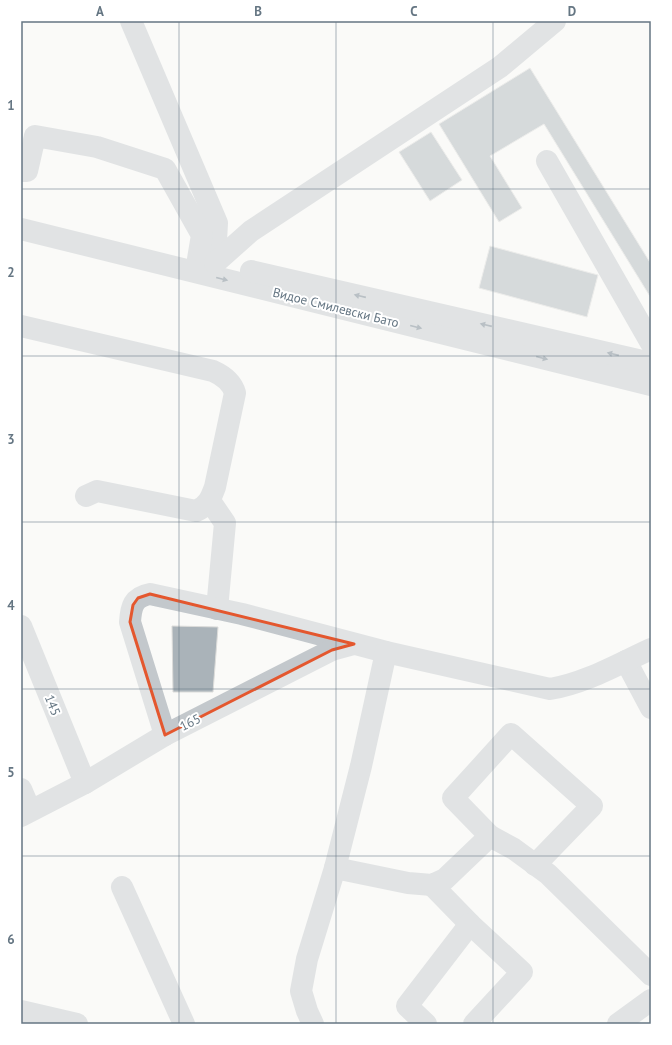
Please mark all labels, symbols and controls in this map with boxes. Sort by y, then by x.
text: A [96,3,104,20]
text: B [254,3,262,20]
text: C [410,3,418,20]
text: D [568,3,576,20]
text: 1 [7,97,15,114]
text: 2 [7,264,15,281]
one-way arrow [216,276,228,282]
street label: Видое Смилевски Бато [271,284,401,331]
one-way arrow [353,292,366,298]
one-way arrow [480,321,492,327]
one-way arrow [410,324,422,330]
one-way arrow [607,351,619,357]
one-way arrow [536,356,548,362]
text: 3 [7,431,15,448]
text: 4 [7,597,15,614]
street label: 145 [41,692,64,718]
street label: 165 [177,710,204,735]
text: 5 [7,764,15,781]
text: 6 [7,931,15,948]

